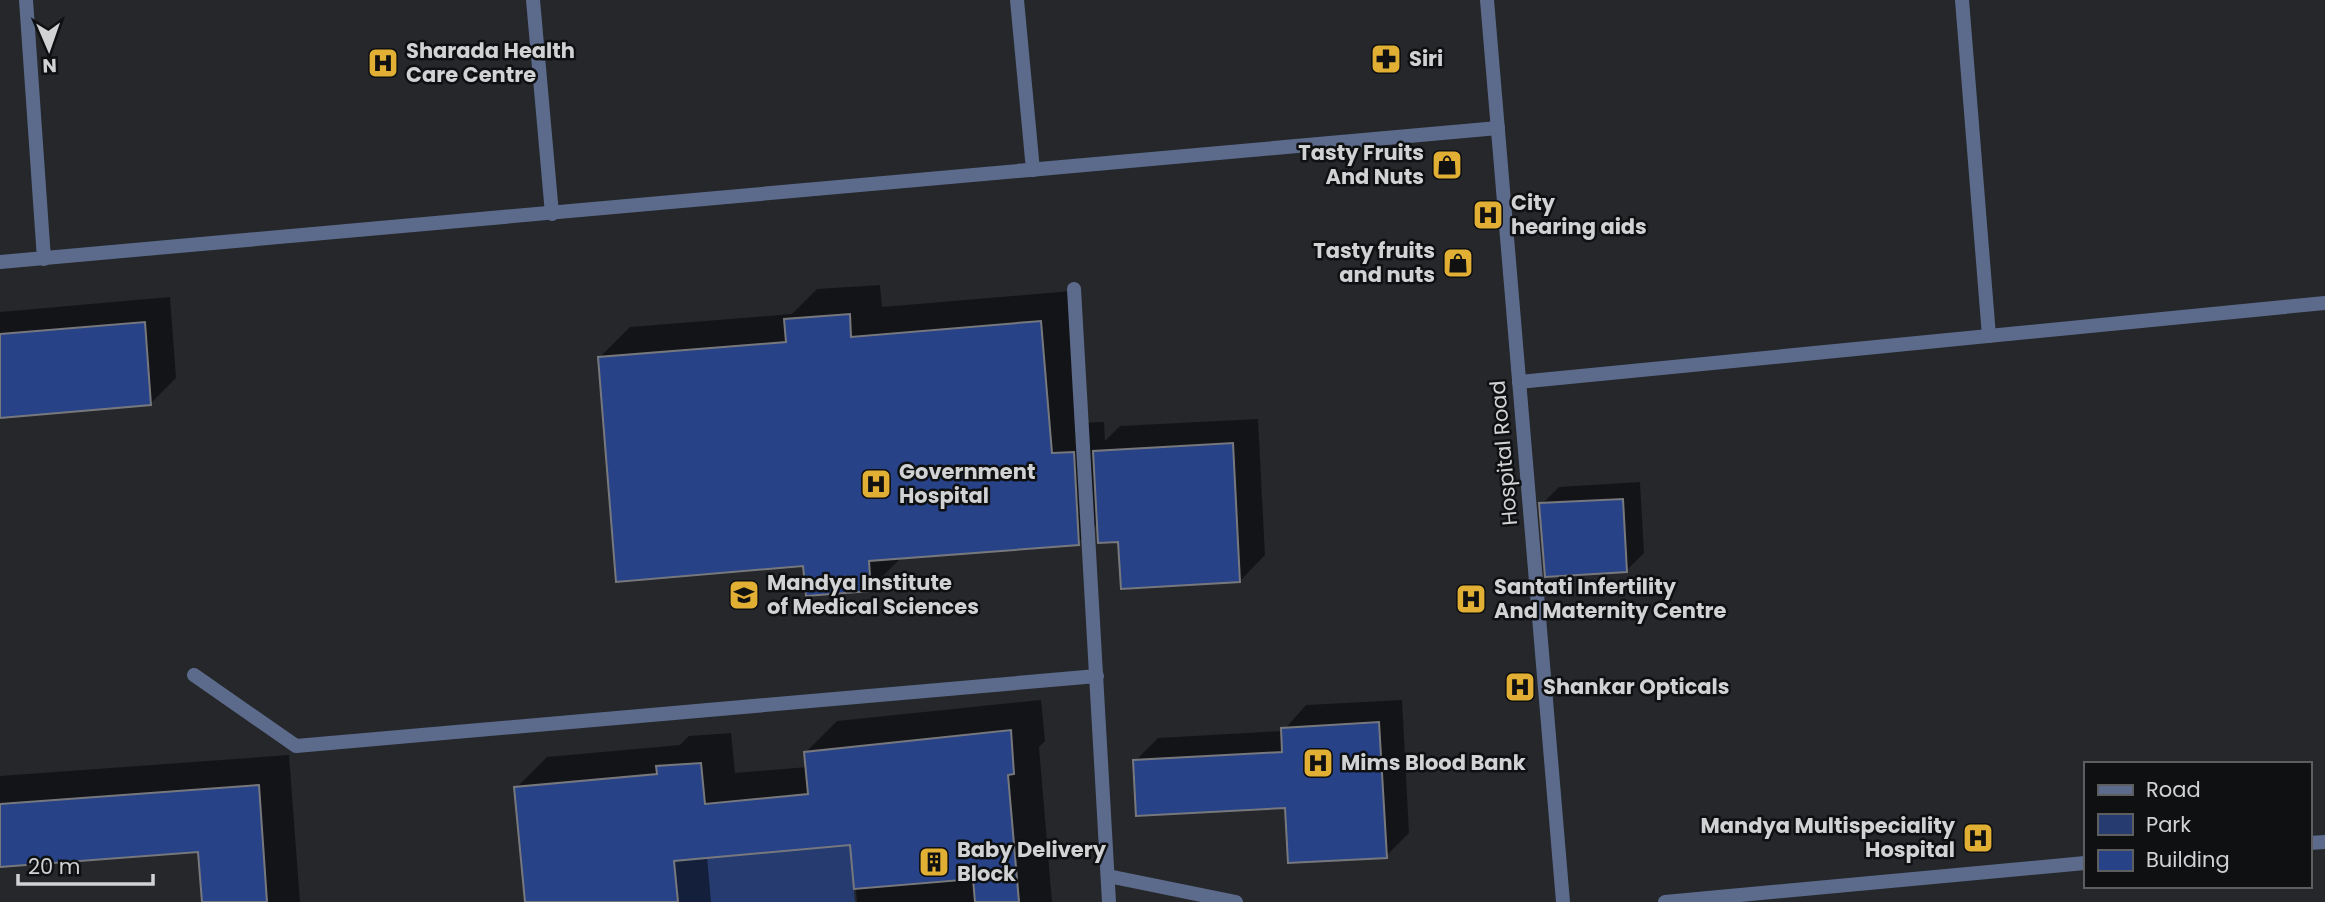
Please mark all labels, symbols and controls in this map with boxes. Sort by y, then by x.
north arrow [14,14,84,84]
place label: Sharada Health Care Centre [406,36,575,89]
pharmacy icon: Siri [1369,42,1403,76]
place label: Siri [1409,44,1443,73]
hospital icon: Sharada Health Care Centre [366,46,400,80]
text: N [42,52,57,79]
place label: Tasty Fruits And Nuts [1298,138,1424,191]
shop icon: Tasty Fruits And Nuts [1430,148,1464,182]
place label: City hearing aids [1511,188,1647,241]
hospital icon: City hearing aids [1471,198,1505,232]
place label: Tasty fruits and nuts [1313,236,1435,289]
shop icon: Tasty fruits and nuts [1441,246,1475,280]
street label: Hospital Road [1483,379,1524,527]
place label: Government Hospital [899,457,1035,510]
hospital icon: Government Hospital [859,467,893,501]
place label: Mandya Institute of Medical Sciences [767,568,979,621]
place label: Santati Infertility And Maternity Centre [1494,572,1727,625]
school or university icon: Mandya Institute of Medical Sciences [727,578,761,612]
hospital icon: Santati Infertility And Maternity Centre [1454,582,1488,616]
hospital icon: Shankar Opticals [1503,670,1537,704]
place label: Shankar Opticals [1543,672,1730,701]
hospital icon: Mims Blood Bank [1301,746,1335,780]
place label: Mims Blood Bank [1341,748,1526,777]
legend [2084,762,2311,888]
text: Road [2146,775,2201,804]
text: Park [2146,810,2191,839]
place label: Mandya Multispeciality Hospital [1700,811,1956,864]
hospital icon: Mandya Multispeciality Hospital [1961,821,1995,855]
place label: Baby Delivery Block [957,835,1107,888]
scale bar [18,842,152,886]
building icon: Baby Delivery Block [917,845,951,879]
text: Building [2146,845,2230,874]
text: 20 m [28,852,81,881]

